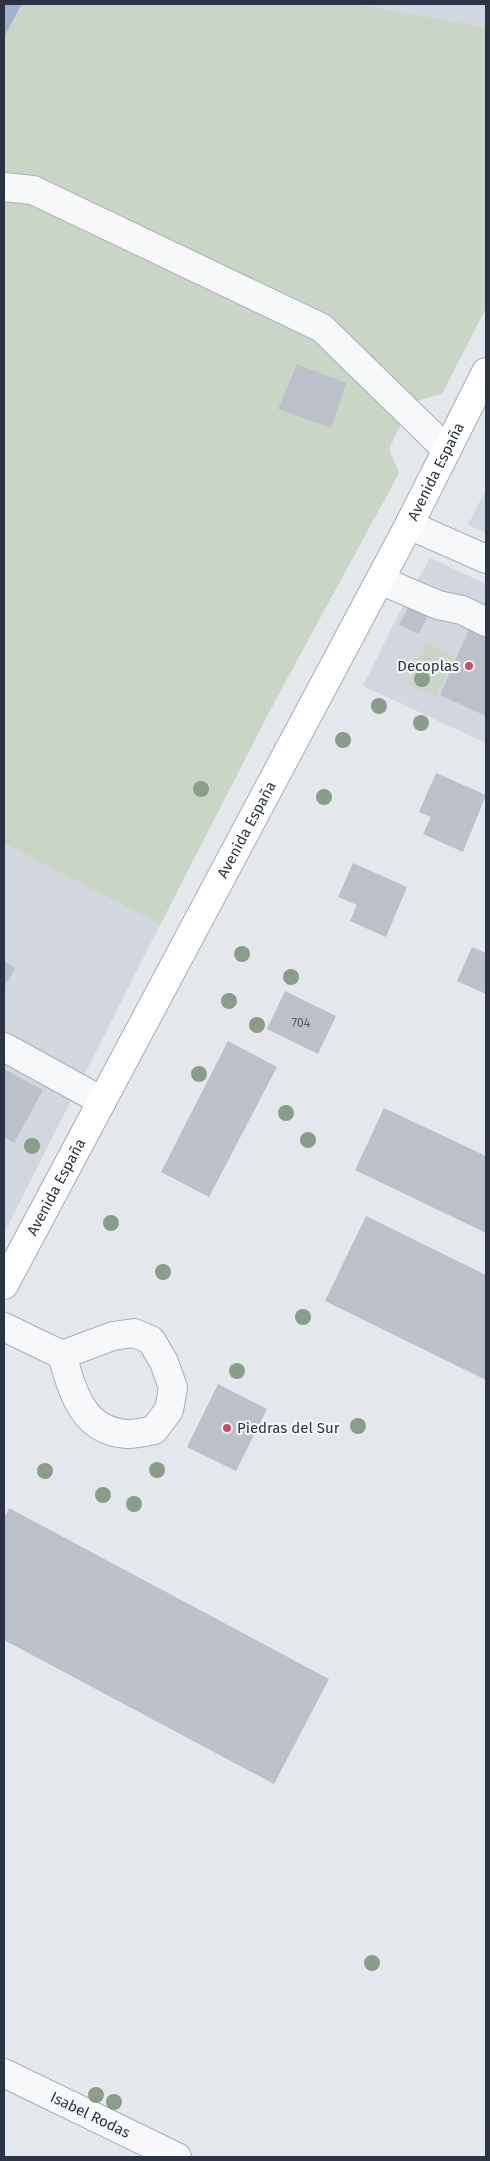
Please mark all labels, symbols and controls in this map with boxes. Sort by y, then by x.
street label: Avenida España [404,420,468,523]
place label: Decoplas [397,657,459,675]
marker: Decoplas [463,660,475,672]
street label: Avenida España [214,778,280,881]
house number: 704 [292,1016,311,1030]
street label: Avenida España [23,1136,89,1239]
place label: Piedras del Sur [237,1419,340,1437]
marker: Piedras del Sur [221,1422,233,1434]
street label: Isabel Rodas [47,2088,133,2142]

